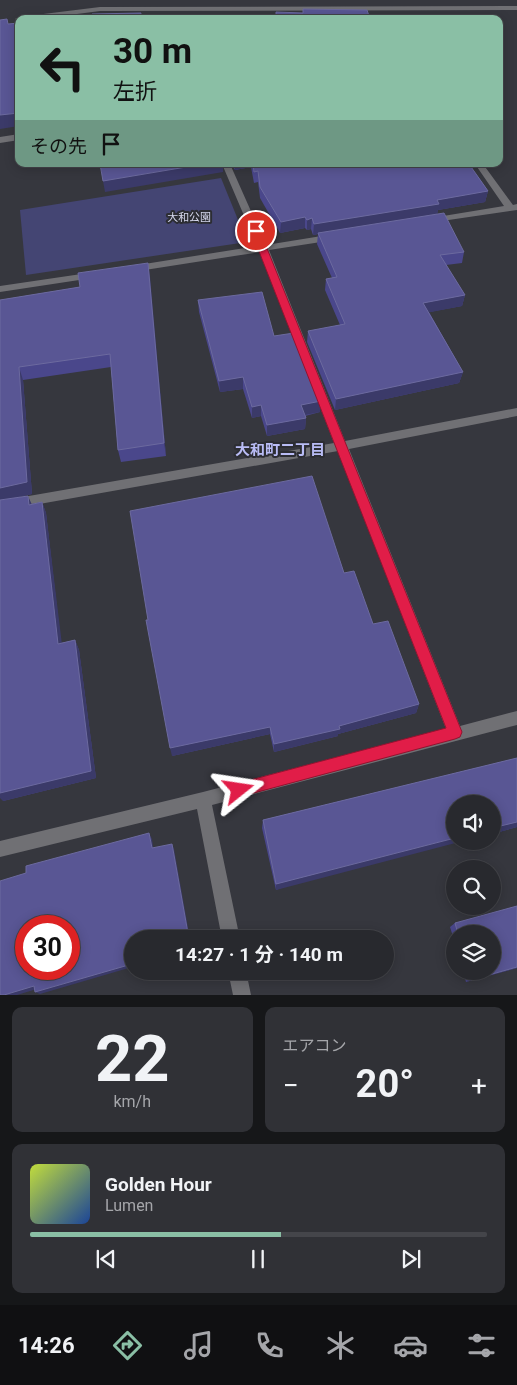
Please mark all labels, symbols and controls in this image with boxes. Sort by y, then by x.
text: 30 m [113,31,192,72]
icon: left [30,35,95,100]
text: 左折 [113,79,157,104]
icon: arrive [97,130,125,158]
text: その先 [30,135,87,158]
pin [235,210,277,252]
park label: 大和公園 [167,211,211,224]
icon: arrive [242,217,270,245]
district label: 大和町二丁目 [235,441,325,459]
position arrow [212,763,264,815]
map controls [446,795,501,980]
button: sound [446,795,501,850]
button: search [446,860,501,915]
speed limit sign: 30 [15,915,80,980]
button: layers [446,925,501,980]
text: 14:27 · 1 分 · 140 m [175,943,343,966]
text: 22 [95,1021,170,1097]
text: エアコン [283,1036,347,1055]
text: 20° [356,1062,414,1106]
text: − [283,1069,299,1102]
text: + [471,1069,487,1102]
text: km/h [113,1092,151,1111]
text: Golden Hour [105,1173,212,1196]
text: Lumen [105,1196,153,1215]
icon: previous [92,1245,120,1273]
icon: pause [244,1245,272,1273]
icon: next [397,1245,425,1273]
icon: directions [110,1328,145,1363]
icon: music [181,1328,216,1363]
icon: phone [252,1328,287,1363]
icon: climate [323,1328,358,1363]
icon: car [393,1328,428,1363]
icon: filters [464,1328,499,1363]
text: 14:26 [18,1333,75,1358]

